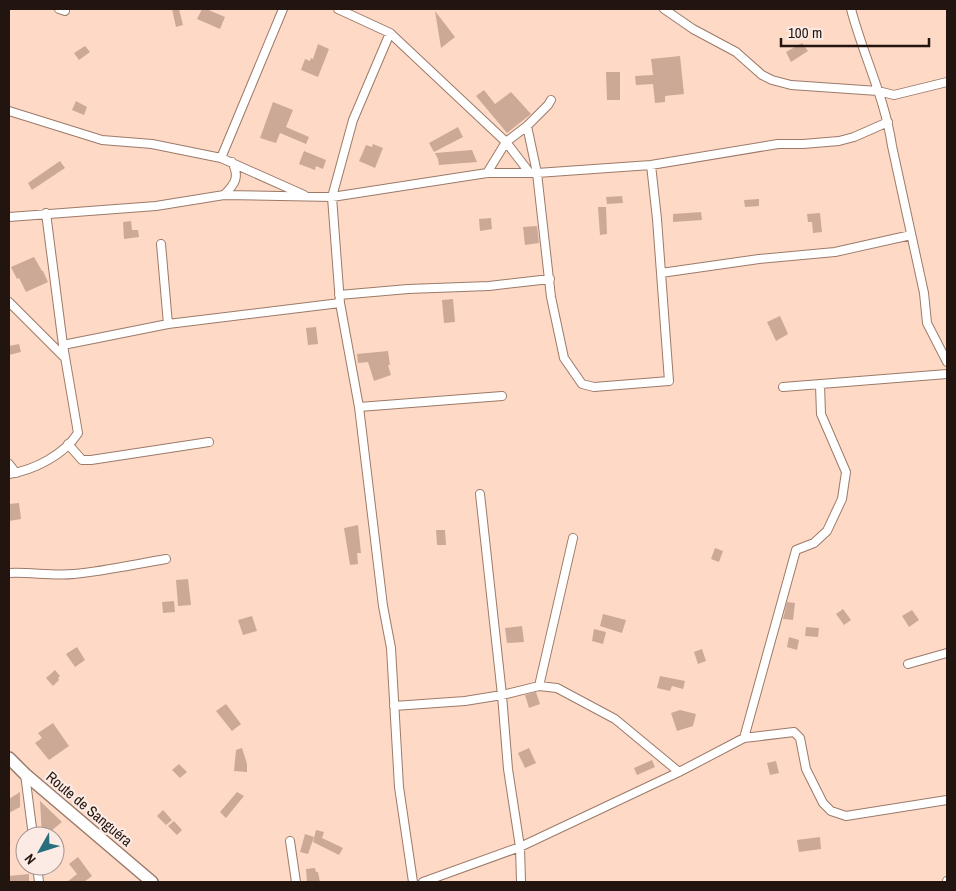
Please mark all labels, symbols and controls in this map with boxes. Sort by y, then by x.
scale bar [781,15,928,47]
text: 100 m [788,22,822,43]
street label: Route de Sanguéra [42,766,137,851]
north arrow [15,826,65,876]
text: N [20,850,40,868]

